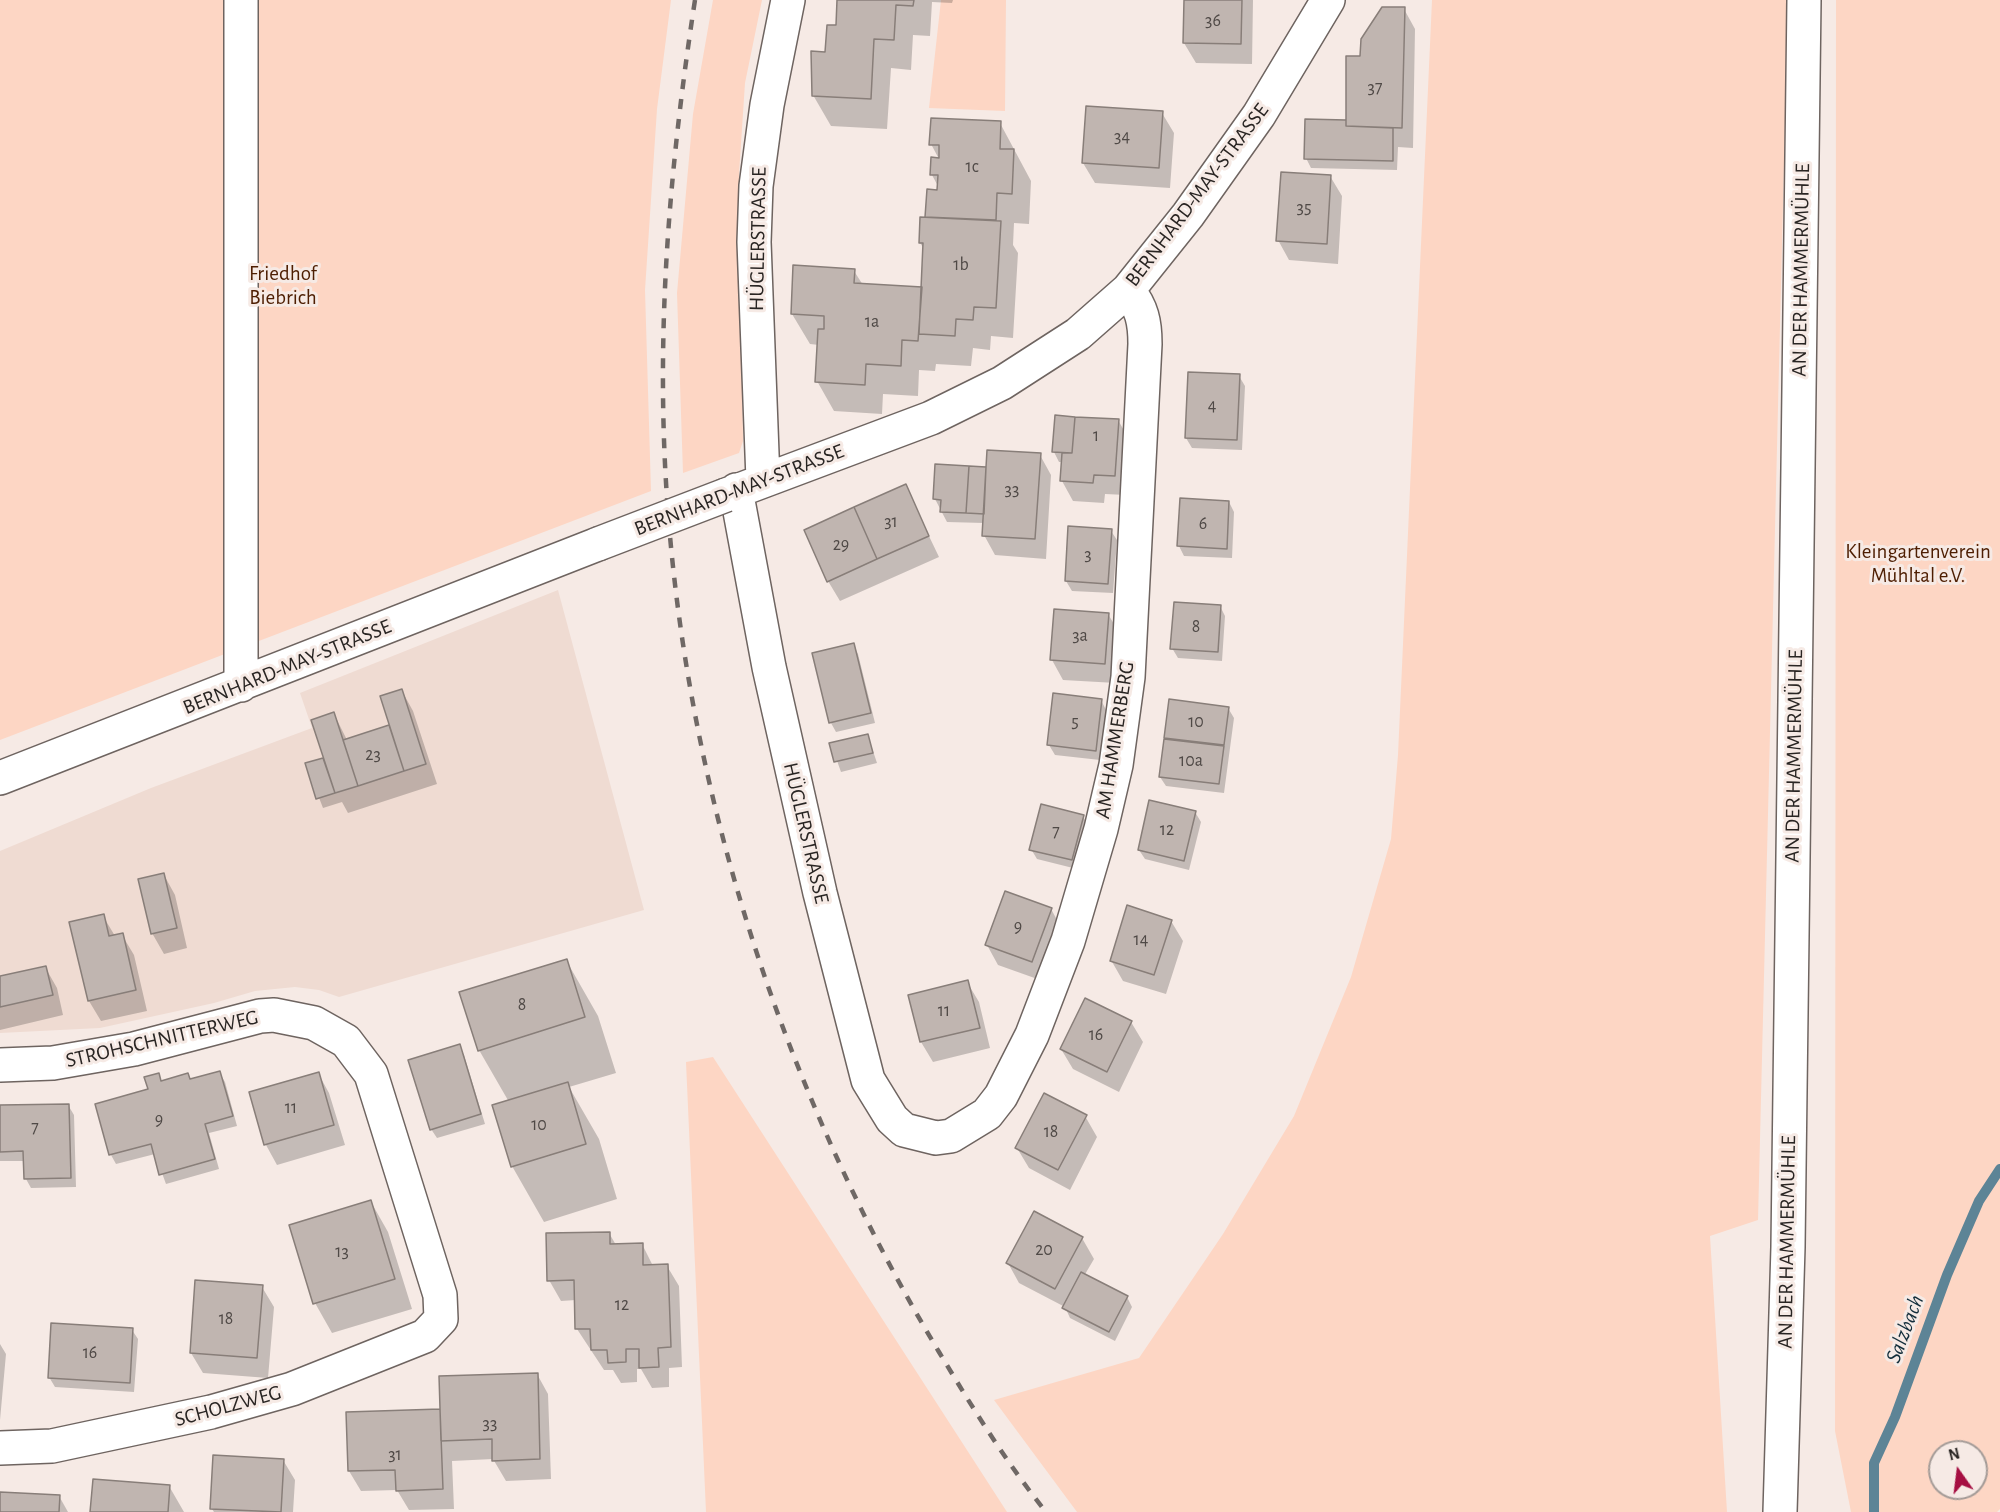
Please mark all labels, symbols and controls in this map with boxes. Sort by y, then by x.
house number: 36 [1205,10,1221,32]
house number: 37 [1368,77,1382,99]
street label: BERNHARD-MAY-STRASSE [1120,99,1274,291]
house number: 34 [1114,126,1130,148]
house number: 1c [965,156,979,178]
street label: AN DER HAMMERMÜHLE [1787,163,1815,377]
street label: HÜGLERSTRASSE [744,167,772,311]
house number: 35 [1297,197,1311,219]
house number: 1b [953,254,969,276]
park label: Friedhof Biebrich [249,261,317,311]
house number: 1a [865,311,879,333]
house number: 4 [1208,395,1216,417]
house number: 1 [1093,425,1099,447]
street label: BERNHARD-MAY-STRASSE [631,438,847,542]
house number: 33 [1005,479,1019,501]
house number: 31 [884,511,898,533]
house number: 6 [1199,513,1207,535]
house number: 29 [833,534,849,556]
park label: Kleingartenverein Mühltal e.V. [1845,539,1991,589]
house number: 3 [1084,544,1092,566]
street label: BERNHARD-MAY-STRASSE [179,614,395,720]
house number: 8 [1192,616,1200,638]
house number: 3a [1072,625,1088,647]
street label: AN DER HAMMERMÜHLE [1780,649,1808,863]
street label: AM HAMMERBERG [1090,659,1140,821]
house number: 5 [1071,711,1079,733]
house number: 10 [1188,711,1204,733]
house number: 23 [365,744,381,766]
house number: 10a [1179,750,1203,772]
street label: HÜGLERSTRASSE [778,760,834,906]
house number: 12 [1160,819,1174,841]
house number: 7 [1052,821,1060,843]
house number: 9 [1014,916,1022,938]
house number: 14 [1134,929,1148,951]
house number: 8 [518,994,526,1016]
house number: 11 [938,1000,950,1022]
street label: STROHSCHNITTERWEG [63,1005,261,1073]
house number: 16 [1089,1024,1103,1046]
house number: 11 [285,1097,297,1119]
house number: 9 [155,1109,163,1131]
house number: 10 [531,1114,547,1136]
house number: 7 [31,1117,39,1139]
house number: 18 [1044,1121,1058,1143]
street label: AN DER HAMMERMÜHLE [1773,1135,1801,1349]
house number: 20 [1035,1239,1053,1261]
house number: 13 [335,1241,349,1263]
water label: Salzbach [1880,1291,1930,1367]
house number: 12 [615,1294,629,1316]
house number: 18 [219,1308,233,1330]
house number: 16 [83,1342,97,1364]
street label: SCHOLZWEG [172,1380,284,1432]
house number: 33 [483,1413,497,1435]
north arrow [1928,1440,1988,1500]
house number: 31 [388,1444,402,1466]
text: N [1947,1445,1961,1464]

